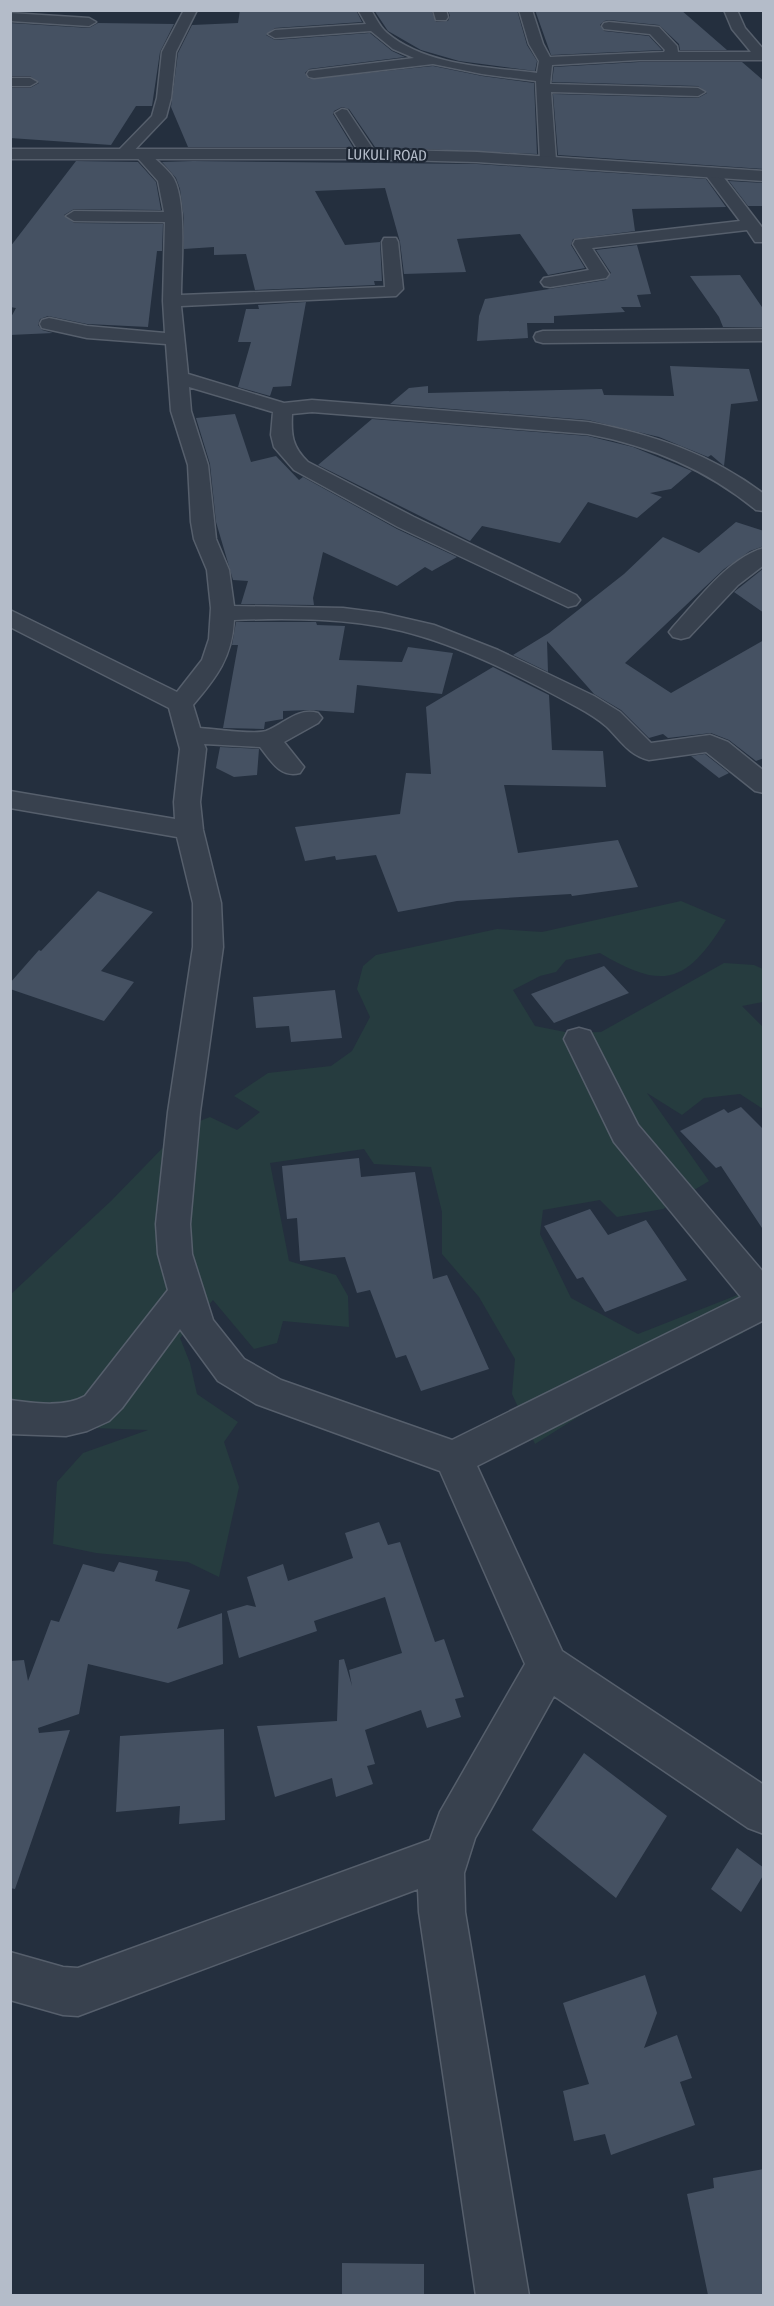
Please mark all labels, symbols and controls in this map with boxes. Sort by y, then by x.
street label: LUKULI ROAD [347,145,427,165]

